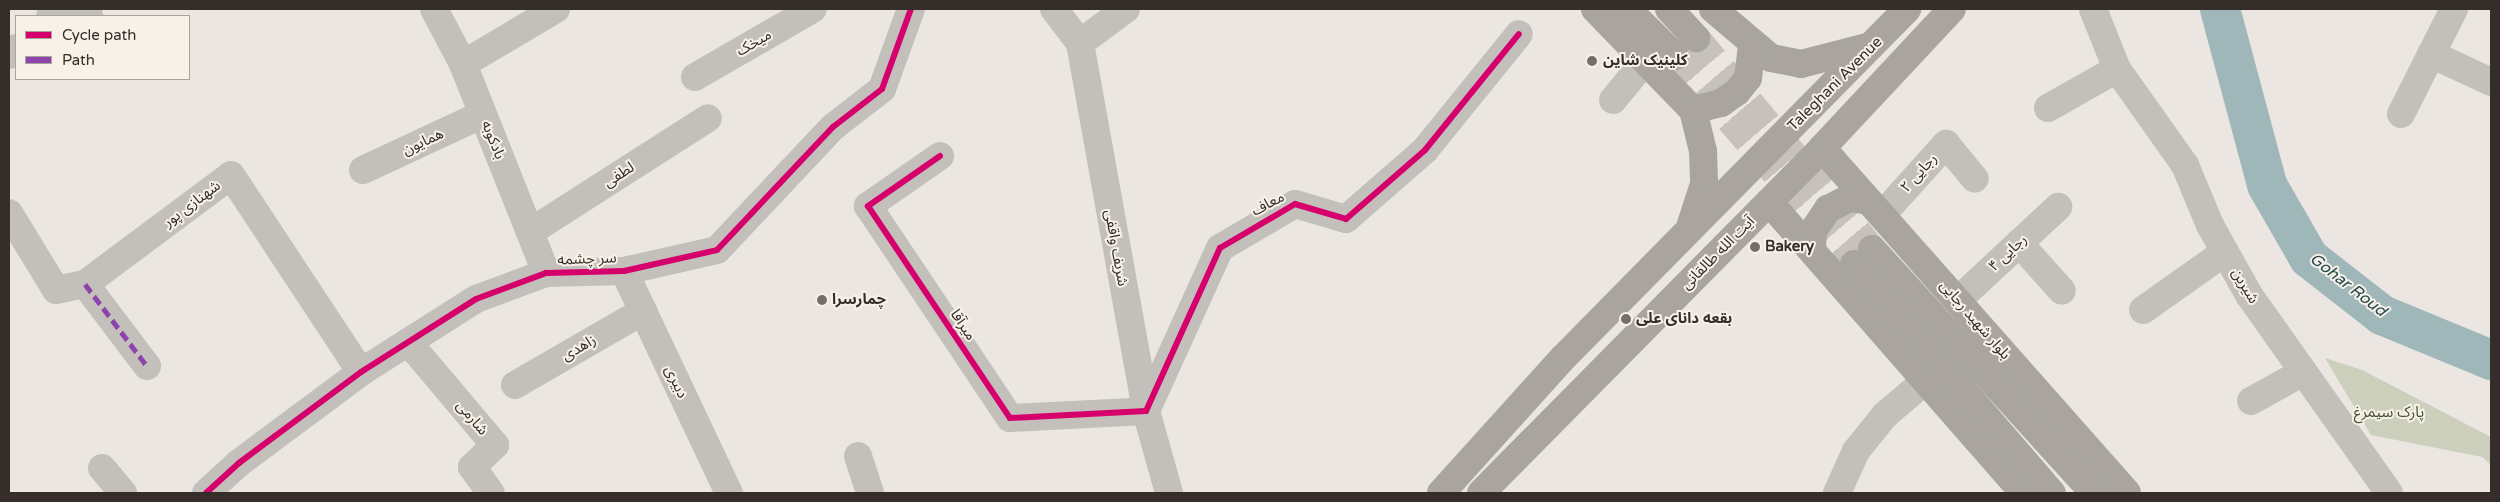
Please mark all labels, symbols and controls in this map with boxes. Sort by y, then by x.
legend [15,15,190,80]
text: Cycle path [62,26,136,44]
street label: میخک [733,26,775,60]
street label: Taleghani Avenue [1784,33,1886,135]
text: Path [62,51,95,69]
place label: کلینیک شاین [1603,52,1688,70]
marker: کلینیک شاین [1585,54,1599,68]
street label: بادکوبه [477,118,509,162]
street label: همایون [399,125,447,159]
street label: رجایی ۲ [1897,150,1941,196]
street label: لطفی [600,158,638,192]
street label: شهنازی پور [160,177,224,231]
street label: معاف [1248,188,1288,220]
street label: شریف واقفی [1100,208,1132,288]
street label: آیت الله طالقانی [1677,212,1759,294]
street label: رجایی ۴ [1985,231,2031,275]
place label: Bakery [1765,238,1814,256]
marker: Bakery [1749,241,1761,253]
street label: سر چشمه [557,249,617,269]
water label: Gohar Roud [2306,249,2390,321]
street label: شیرین [2227,265,2263,307]
street label: بلوار شهید رجایی [1936,277,2014,363]
place label: چمارسرا [832,291,886,309]
marker: چمارسرا [816,294,828,306]
street label: میرآقا [946,306,980,344]
place label: بقعه دانای علی [1636,310,1732,328]
marker: بقعه دانای علی [1620,313,1632,325]
street label: زاهدی [559,331,599,365]
street label: دبیری [661,363,691,401]
street label: شارمی [452,397,492,439]
park label: پارک سیمرغ [2354,404,2424,422]

